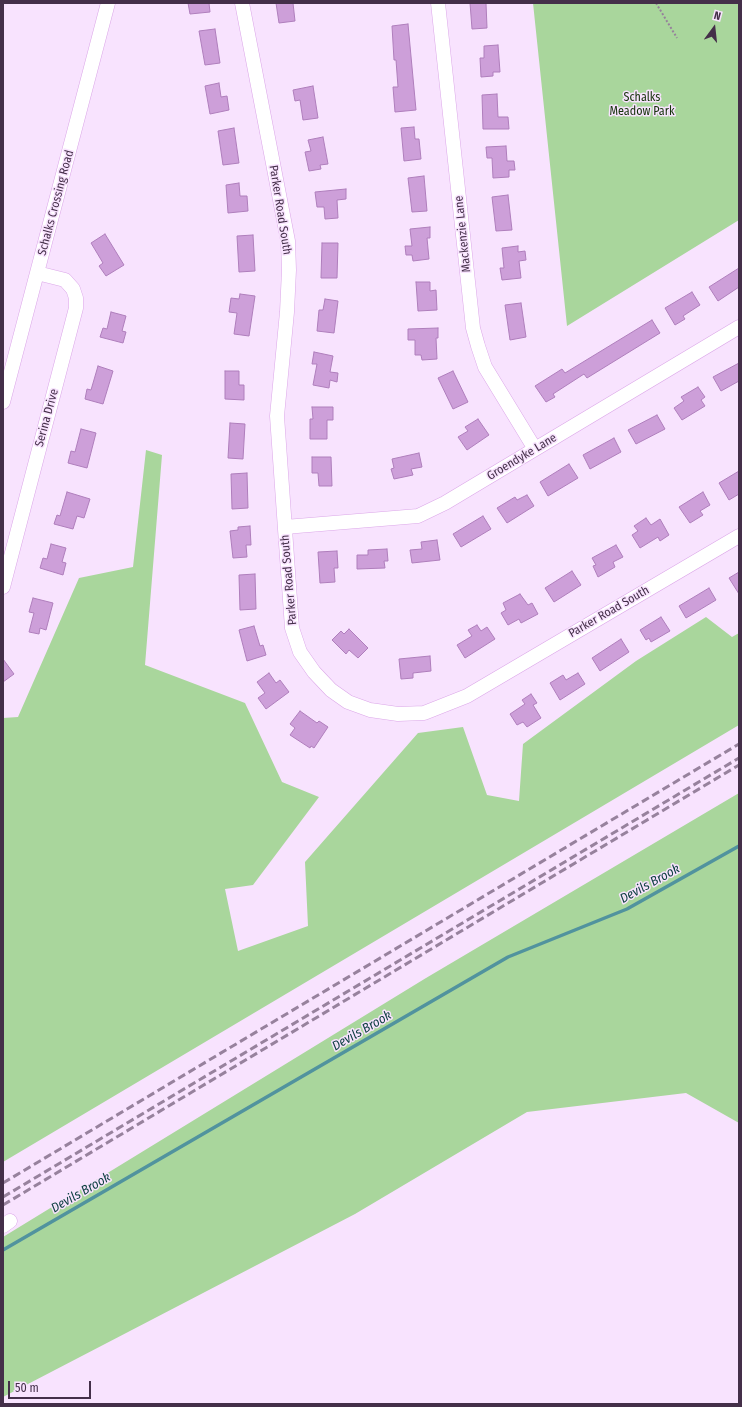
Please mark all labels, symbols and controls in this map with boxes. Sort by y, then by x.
north arrow [694,8,734,48]
text: N [712,9,722,23]
park label: Schalks Meadow Park [610,91,674,119]
street label: Schalks Crossing Road [35,149,77,257]
street label: Parker Road South [266,164,294,256]
street label: Mackenzie Lane [452,195,474,273]
street label: Serina Drive [32,387,62,449]
street label: Groendyke Lane [485,431,559,483]
street label: Parker Road South [278,534,300,626]
street label: Parker Road South [566,583,652,641]
water label: Devils Brook [617,861,683,907]
water label: Devils Brook [330,1008,394,1054]
water label: Devils Brook [49,1170,113,1216]
scale bar [10,1373,93,1399]
text: 50 m [15,1381,39,1395]

